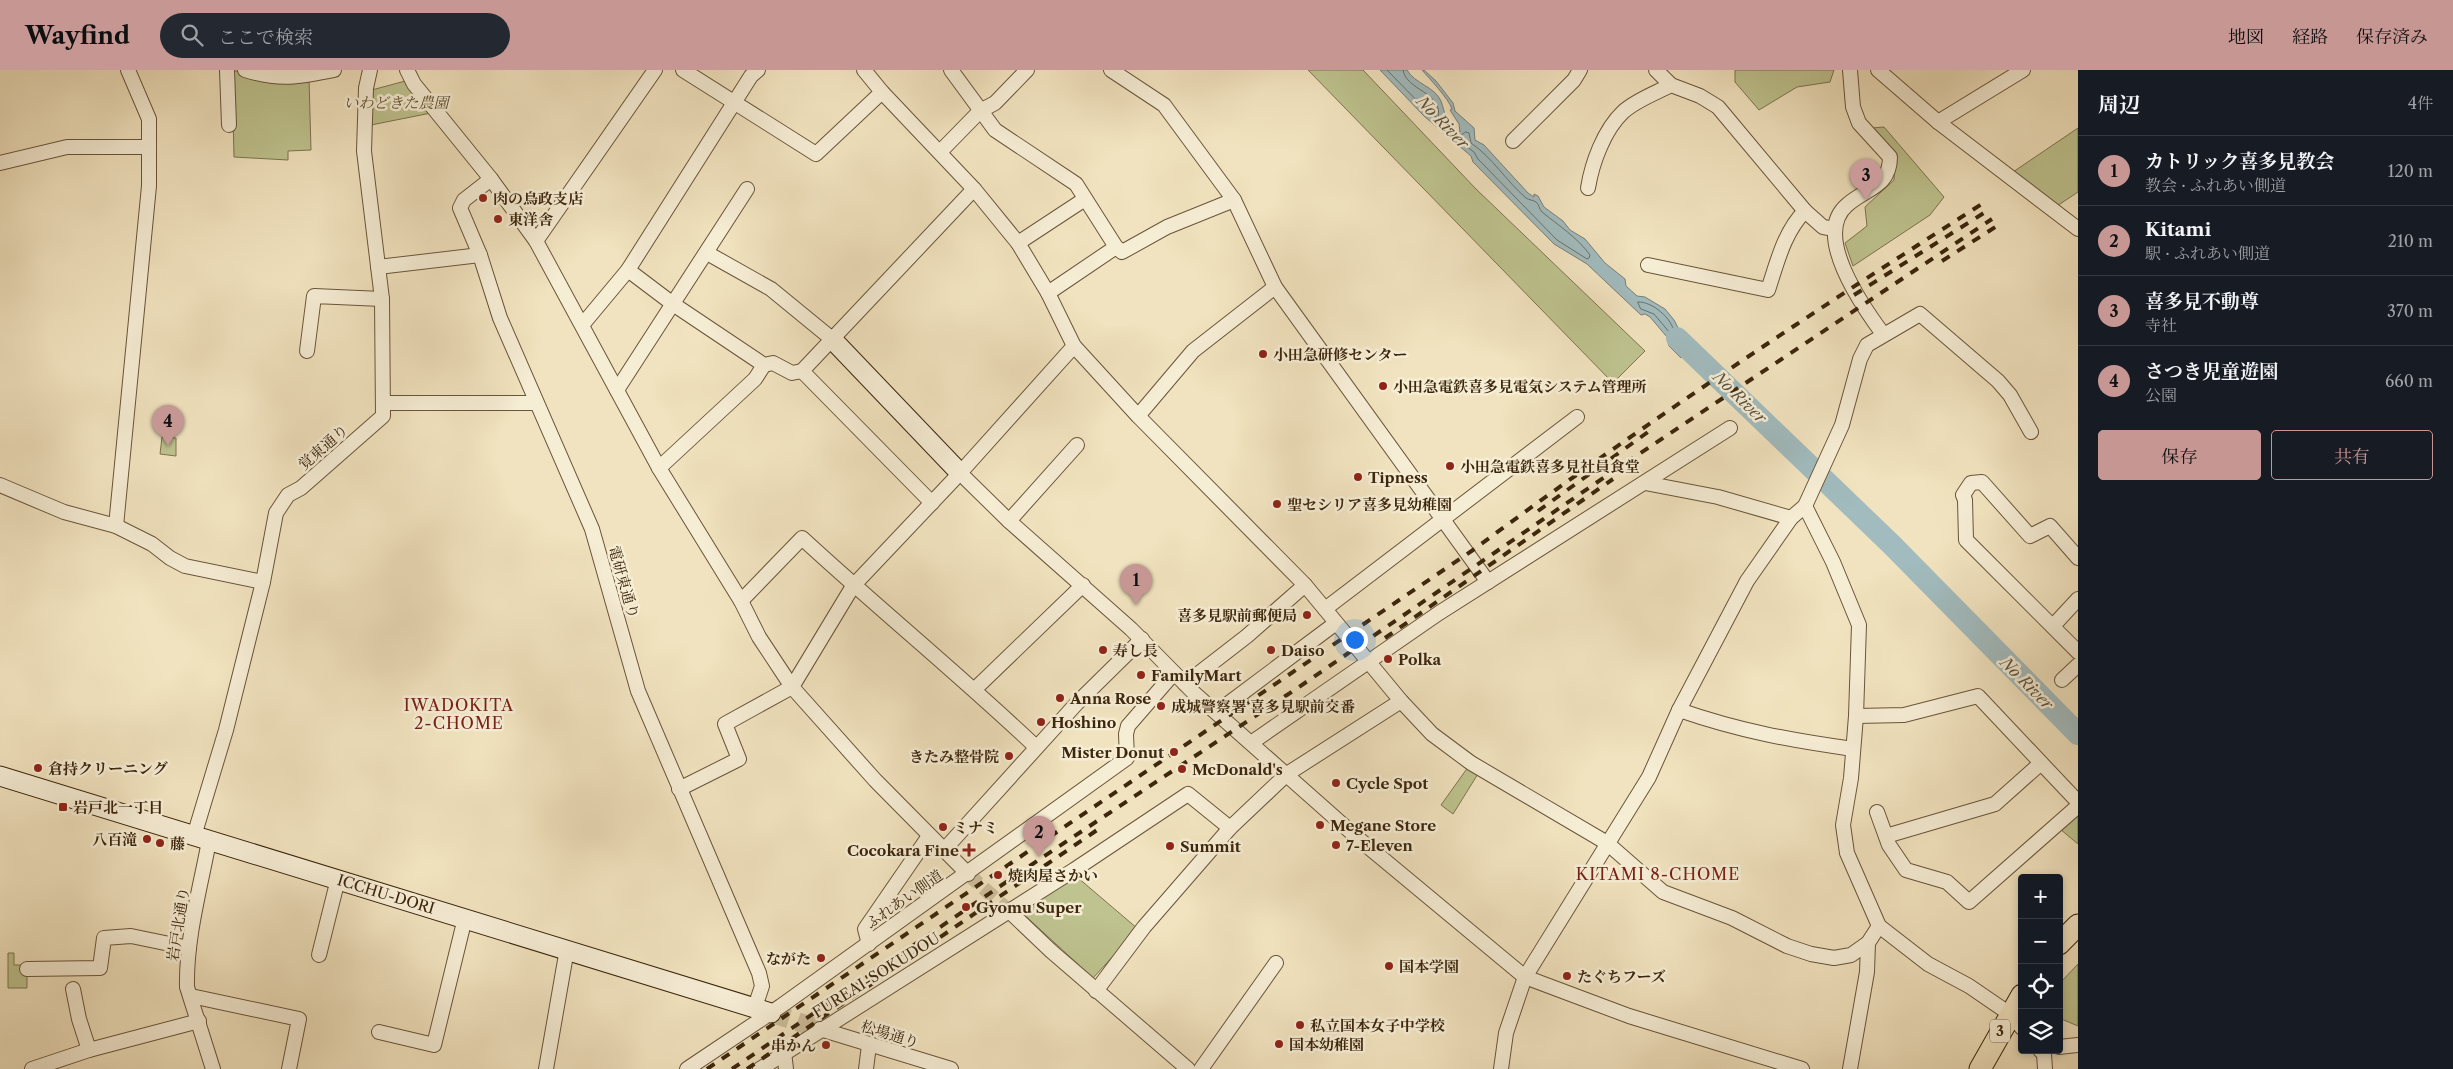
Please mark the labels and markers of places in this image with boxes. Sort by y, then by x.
pin: 3 [1850,159,1882,200]
place label: 肉の鳥政支店 [493,189,583,208]
marker: 肉の鳥政支店 [477,192,489,204]
place label: 東洋舎 [508,210,554,229]
marker: 東洋舎 [492,213,504,225]
place label: 小田急研修センター [1273,345,1407,364]
marker: 小田急研修センター [1257,348,1269,360]
place label: 小田急電鉄喜多見電気システム管理所 [1393,377,1647,396]
marker: 小田急電鉄喜多見電気システム管理所 [1377,380,1389,392]
pin: 4 [152,405,184,446]
place label: 小田急電鉄喜多見社員食堂 [1460,457,1640,476]
marker: 小田急電鉄喜多見社員食堂 [1444,460,1456,472]
place label: Tipness [1368,468,1428,487]
marker: Tipness [1352,471,1364,483]
place label: 聖セシリア喜多見幼稚園 [1287,495,1452,514]
marker: 聖セシリア喜多見幼稚園 [1271,498,1283,510]
pin: 1 [1120,564,1152,605]
place label: 喜多見駅前郵便局 [1177,606,1297,625]
marker: 喜多見駅前郵便局 [1301,609,1313,621]
place label: 寿し長 [1113,641,1158,660]
place label: Daiso [1281,641,1324,660]
marker: 寿し長 [1097,644,1109,656]
marker: Daiso [1265,644,1277,656]
place label: Polka [1398,650,1441,669]
marker: Polka [1382,653,1394,665]
place label: FamilyMart [1151,666,1241,685]
marker: FamilyMart [1135,669,1147,681]
place label: Anna Rose [1069,689,1151,708]
marker: Anna Rose [1054,692,1066,704]
place label: 成城警察署 喜多見駅前交番 [1171,697,1356,716]
marker: 成城警察署 喜多見駅前交番 [1155,700,1167,712]
place label: Hoshino [1051,713,1116,732]
marker: Hoshino [1035,716,1047,728]
place label: Mister Donut [1061,743,1164,762]
marker: Mister Donut [1168,746,1180,758]
place label: きたみ整骨院 [909,747,999,766]
marker: きたみ整骨院 [1003,750,1015,762]
place label: 倉持クリーニング [48,759,168,778]
place label: McDonald's [1192,760,1283,779]
marker: 倉持クリーニング [32,762,44,774]
marker: McDonald's [1176,763,1188,775]
place label: Cycle Spot [1346,774,1428,793]
marker: Cycle Spot [1330,777,1342,789]
place label: 岩戸北一丁目 [73,798,163,817]
marker: 岩戸北一丁目 [57,801,69,813]
pin: 2 [1023,816,1055,857]
place label: Megane Store [1330,816,1436,835]
place label: ミナミ [953,818,998,837]
marker: Megane Store [1314,819,1326,831]
marker: ミナミ [937,821,949,833]
place label: 八百滝 [92,830,137,849]
marker: 八百滝 [141,833,153,845]
place label: 藤 [170,834,185,853]
place label: 7-Eleven [1346,836,1414,855]
marker: 藤 [154,837,166,849]
place label: Summit [1180,837,1241,856]
marker: 7-Eleven [1330,839,1342,851]
marker: Summit [1164,840,1176,852]
place label: Cocokara Fine [847,841,959,860]
marker: Cocokara Fine [963,844,975,856]
place label: 焼肉屋さかい [1008,866,1098,885]
marker: 焼肉屋さかい [992,869,1004,881]
place label: Gyomu Super [976,898,1082,917]
marker: Gyomu Super [960,901,972,913]
place label: ながた [766,949,811,968]
marker: ながた [815,952,827,964]
place label: 国本学園 [1399,957,1459,976]
marker: 国本学園 [1383,960,1395,972]
place label: たぐちフーズ [1577,967,1666,986]
marker: たぐちフーズ [1561,970,1573,982]
place label: 私立国本女子中学校 [1310,1016,1445,1035]
marker: 私立国本女子中学校 [1294,1019,1306,1031]
place label: 国本幼稚園 [1289,1035,1364,1054]
place label: 串かん [771,1036,816,1055]
marker: 国本幼稚園 [1273,1038,1285,1050]
marker: 串かん [820,1039,832,1051]

